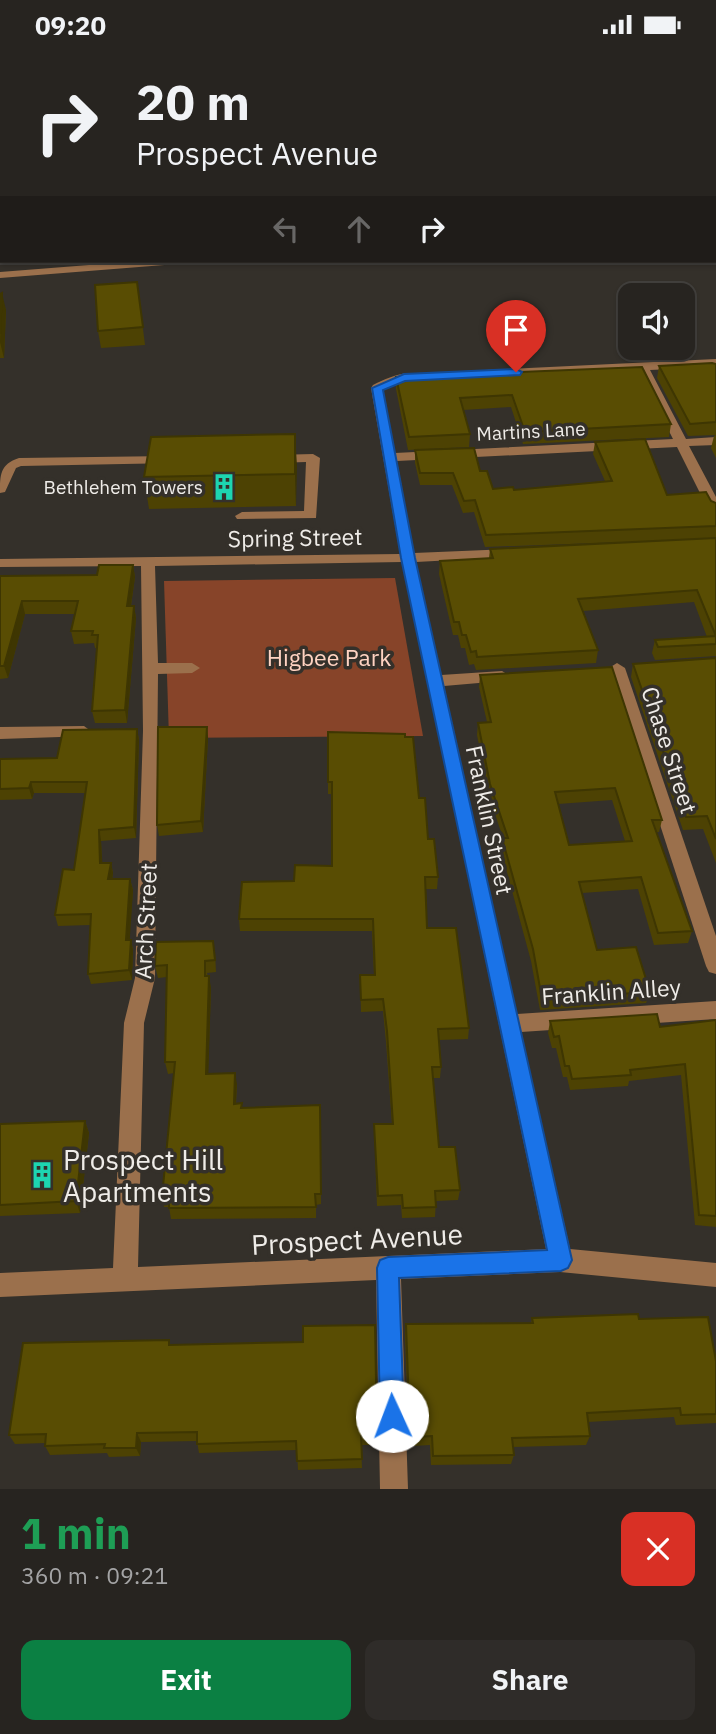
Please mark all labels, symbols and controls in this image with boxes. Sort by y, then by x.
text: 09:20 [35,8,106,42]
text: 20 m [136,70,250,133]
icon: right [21,77,112,168]
text: Prospect Avenue [136,132,378,174]
icon: left [267,210,305,248]
icon: ahead [340,210,378,248]
icon: right [413,210,451,248]
map controls [618,283,695,360]
button: sound [618,283,695,360]
pin [486,300,546,372]
icon: arrive [497,311,535,349]
street label: Martins Lane [476,416,586,446]
building icon: Bethlehem Towers [209,472,239,502]
place label: Bethlehem Towers [43,475,203,499]
street label: Spring Street [227,521,363,553]
park label: Higbee Park [267,642,391,672]
street label: Chase Street [635,683,705,817]
street label: Franklin Street [460,743,520,897]
street label: Arch Street [127,862,163,980]
street label: Franklin Alley [540,971,682,1011]
place label: Prospect Hill Apartments [63,1141,223,1210]
building icon: Prospect Hill Apartments [27,1160,57,1190]
street label: Prospect Avenue [250,1215,464,1263]
position arrow [355,1379,429,1453]
text: 1 min [21,1506,131,1561]
button: close [621,1512,695,1586]
text: 360 m · 09:21 [21,1560,168,1590]
button: Exit [21,1640,351,1720]
button: Share [365,1640,695,1720]

